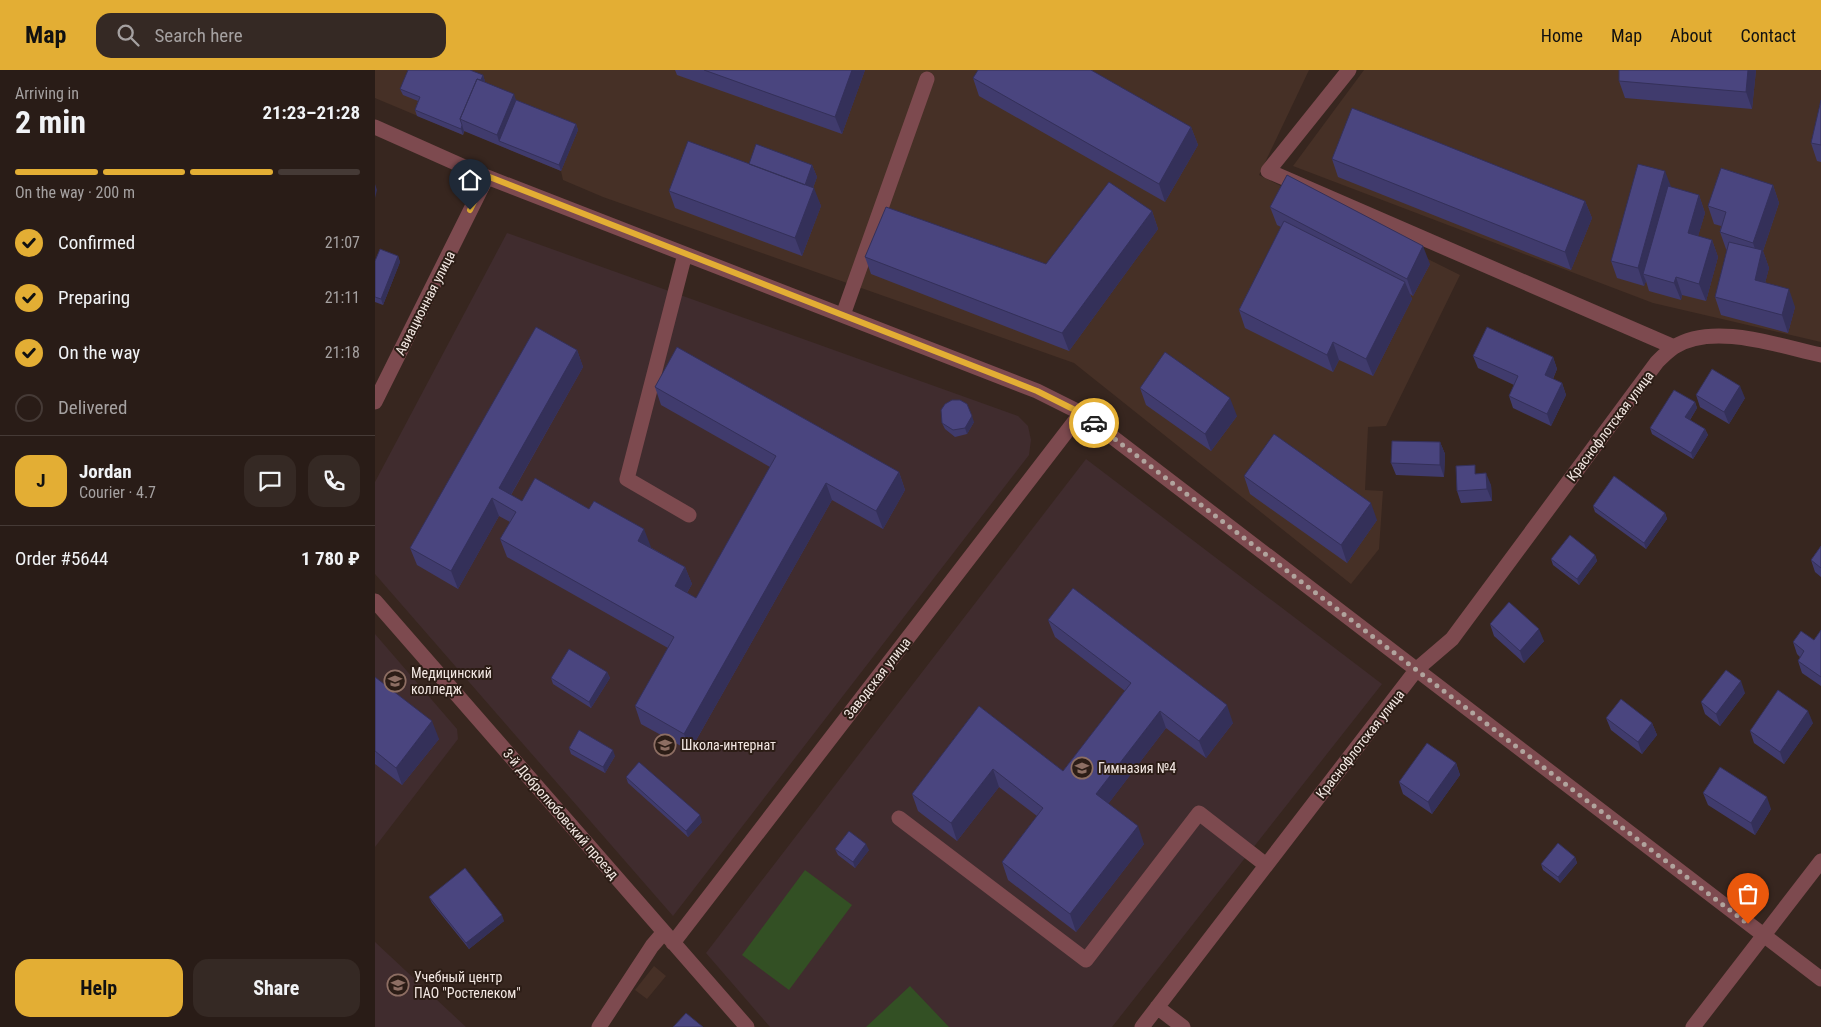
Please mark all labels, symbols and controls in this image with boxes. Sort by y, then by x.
search box [96,13,446,58]
text: Map [25,21,66,49]
icon: search [114,21,142,49]
text: Search here [154,24,243,47]
text: Home [1541,25,1583,46]
text: Map [1611,25,1642,46]
text: About [1670,25,1712,46]
text: Contact [1740,25,1796,46]
text: Arriving in [15,84,79,103]
text: 21:23–21:28 [262,101,360,124]
text: 2 min [15,103,86,141]
pin [449,159,491,210]
icon: home [456,166,484,194]
text: On the way · 200 m [15,183,135,202]
icon: check [15,229,43,257]
text: Confirmed [58,231,135,254]
text: 21:07 [325,233,360,252]
street label: Авиационная улица [392,248,458,358]
icon: check [15,284,43,312]
text: Preparing [58,286,130,309]
text: 21:11 [325,288,360,307]
icon: check [15,339,43,367]
text: On the way [58,341,140,364]
text: 21:18 [325,343,360,362]
street label: Краснофлотская улица [1563,368,1657,484]
text: Delivered [58,396,127,419]
courier [1069,398,1119,448]
icon: car [1080,409,1108,437]
button: chat [244,455,296,507]
button: phone [308,455,360,507]
text: Jordan [79,460,132,483]
text: J [36,469,46,492]
text: Courier · 4.7 [79,483,156,502]
text: Order #5644 [15,547,108,570]
text: 1 780 ₽ [301,547,360,570]
street label: Заводская улица [840,634,914,722]
place label: Медицинский колледж [411,665,492,697]
school or university icon: Медицинский колледж [383,669,407,693]
street label: Краснофлотская улица [1313,686,1407,802]
school or university icon: Школа-интернат [653,733,677,757]
place label: Школа-интернат [681,737,776,753]
street label: 3-й Добролюбовский проезд [500,746,622,883]
school or university icon: Гимназия №4 [1070,756,1094,780]
place label: Гимназия №4 [1098,760,1176,776]
pin [1727,873,1769,924]
icon: bag [1734,880,1762,908]
button: Help [15,959,183,1017]
button: Share [193,959,360,1017]
place label: Учебный центр ПАО "Ростелеком" [414,969,521,1001]
school or university icon: Учебный центр ПАО "Ростелеком" [386,973,410,997]

